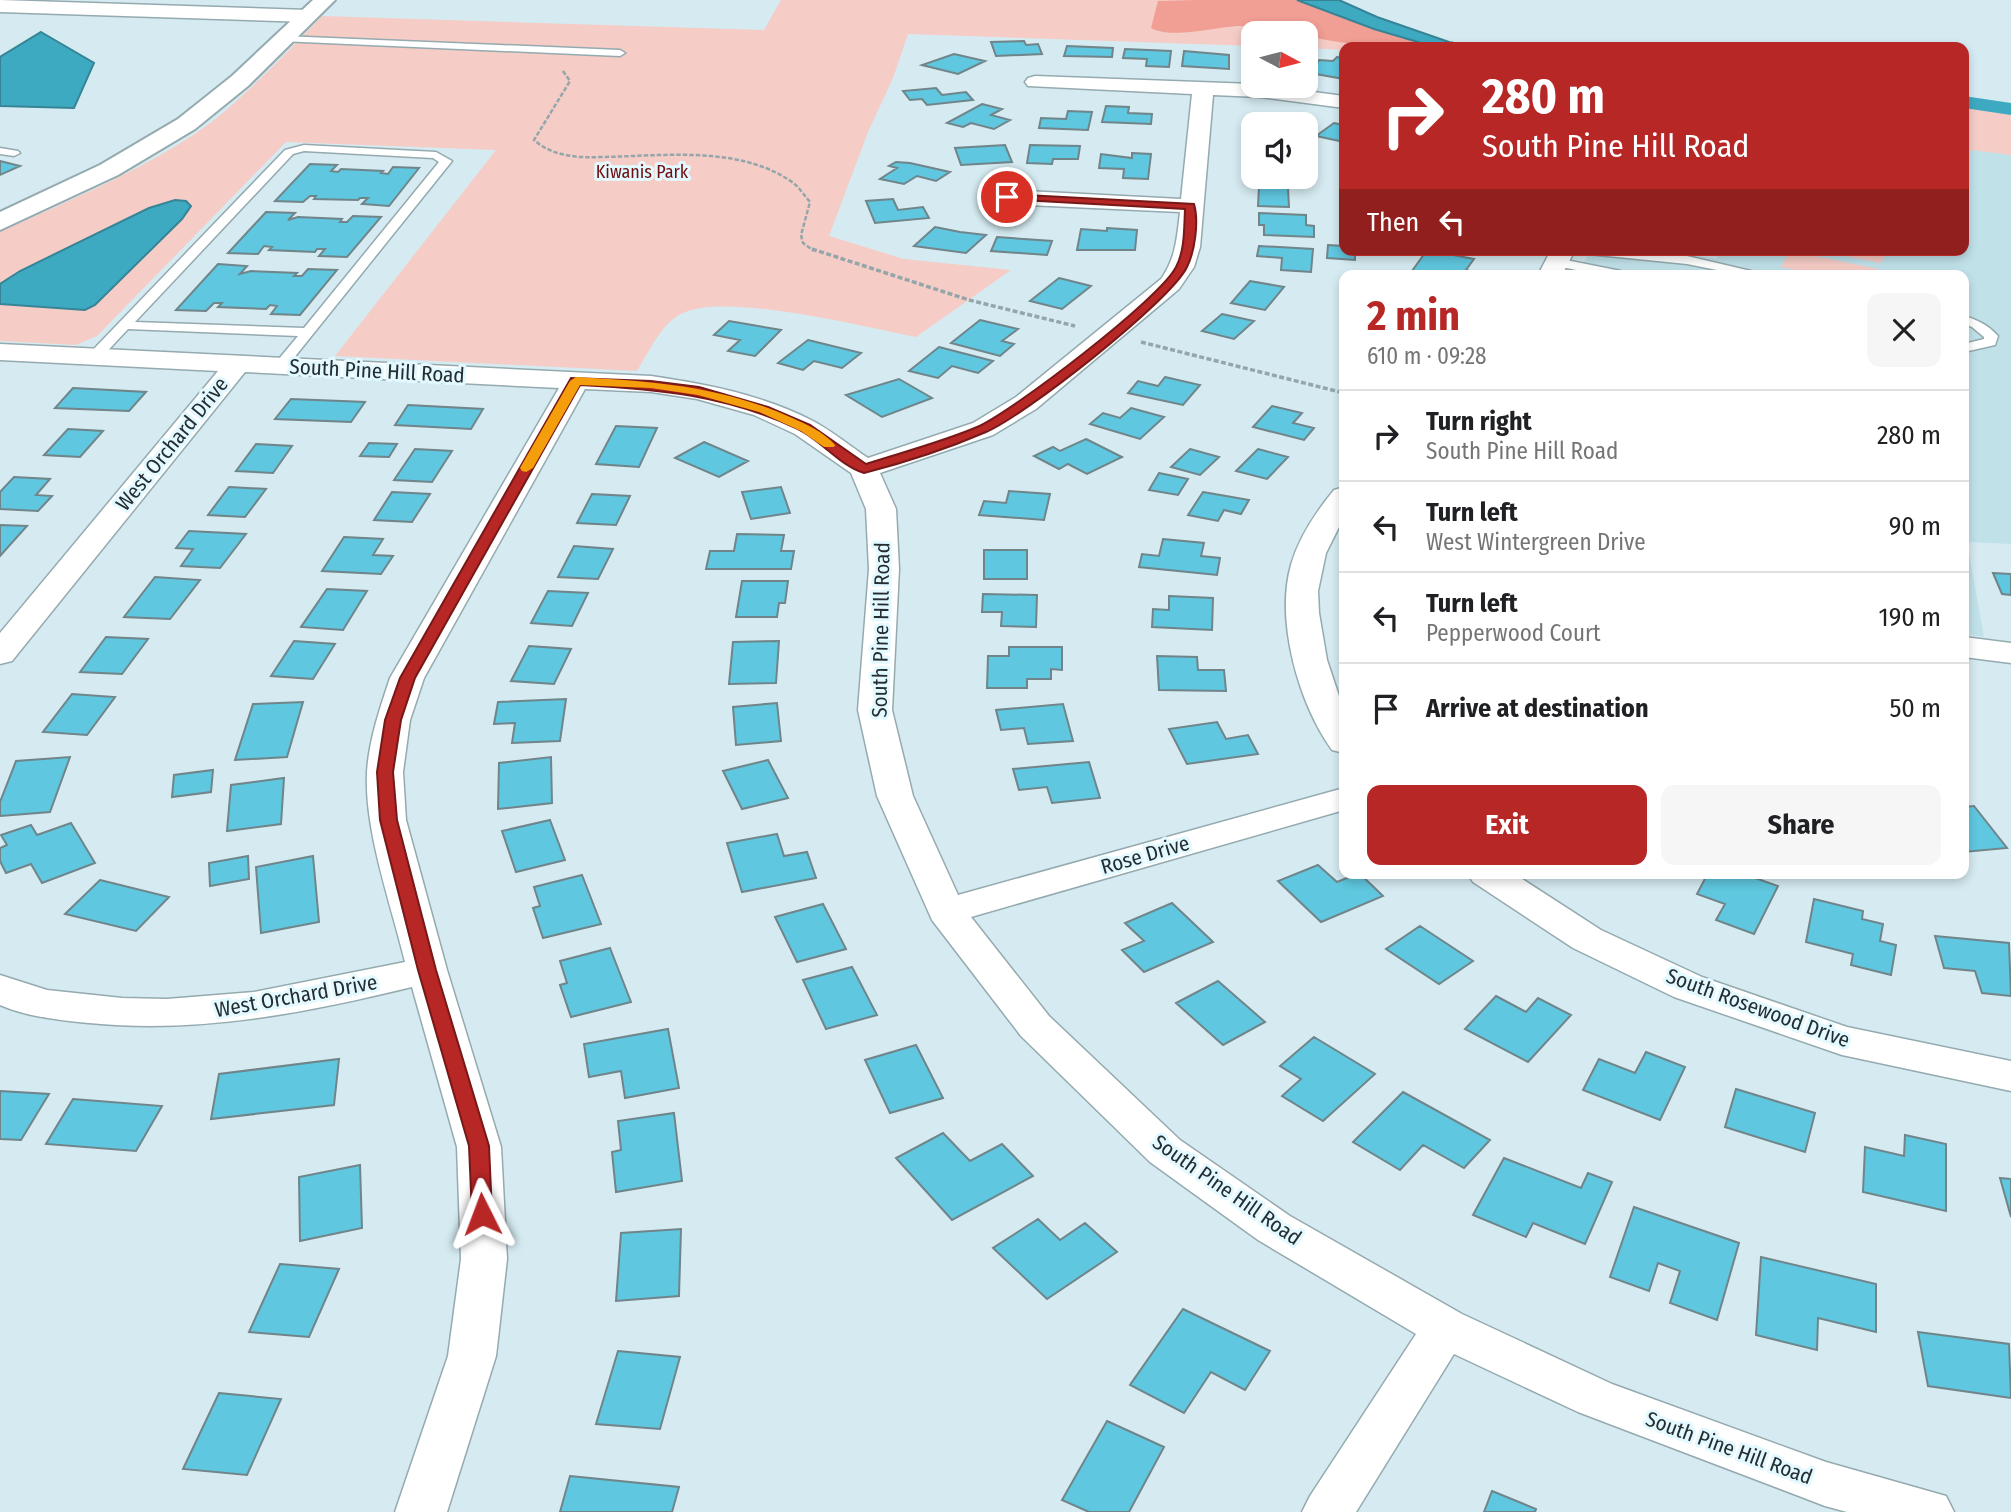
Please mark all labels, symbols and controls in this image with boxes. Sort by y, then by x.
north arrow [1241,21,1318,98]
map controls [1241,21,1318,189]
text: 280 m [1482,67,1605,126]
icon: right [1367,70,1458,161]
button: sound [1241,112,1318,189]
text: South Pine Hill Road [1482,127,1750,165]
park label: Kiwanis Park [596,161,689,183]
pin [977,167,1037,227]
icon: arrive [988,178,1026,216]
icon: left [1433,203,1471,241]
text: Then [1367,207,1419,238]
text: 2 min [1367,291,1460,341]
button: close [1867,293,1941,367]
text: 610 m · 09:28 [1367,342,1487,370]
street label: South Pine Hill Road [289,353,465,389]
street label: West Orchard Drive [110,372,234,516]
text: Turn right [1426,406,1532,437]
icon: right [1367,417,1405,455]
text: 280 m [1877,420,1941,451]
text: South Pine Hill Road [1426,437,1618,465]
text: Turn left [1426,497,1518,528]
icon: left [1367,508,1405,546]
text: 90 m [1889,511,1941,542]
text: West Wintergreen Drive [1426,528,1646,556]
street label: South Pine Hill Road [866,542,896,718]
text: Turn left [1426,588,1518,619]
icon: left [1367,599,1405,637]
text: 190 m [1879,602,1941,633]
text: Pepperwood Court [1426,619,1600,647]
icon: arrive [1367,690,1405,728]
text: Arrive at destination [1426,693,1649,724]
text: 50 m [1889,693,1941,724]
button: Exit [1367,785,1647,865]
button: Share [1661,785,1941,865]
street label: Rose Drive [1098,830,1192,880]
street label: South Rosewood Drive [1663,963,1853,1053]
street label: West Orchard Drive [213,969,379,1023]
street label: South Pine Hill Road [1148,1129,1306,1251]
position arrow [445,1177,519,1251]
street label: South Pine Hill Road [1642,1406,1816,1490]

